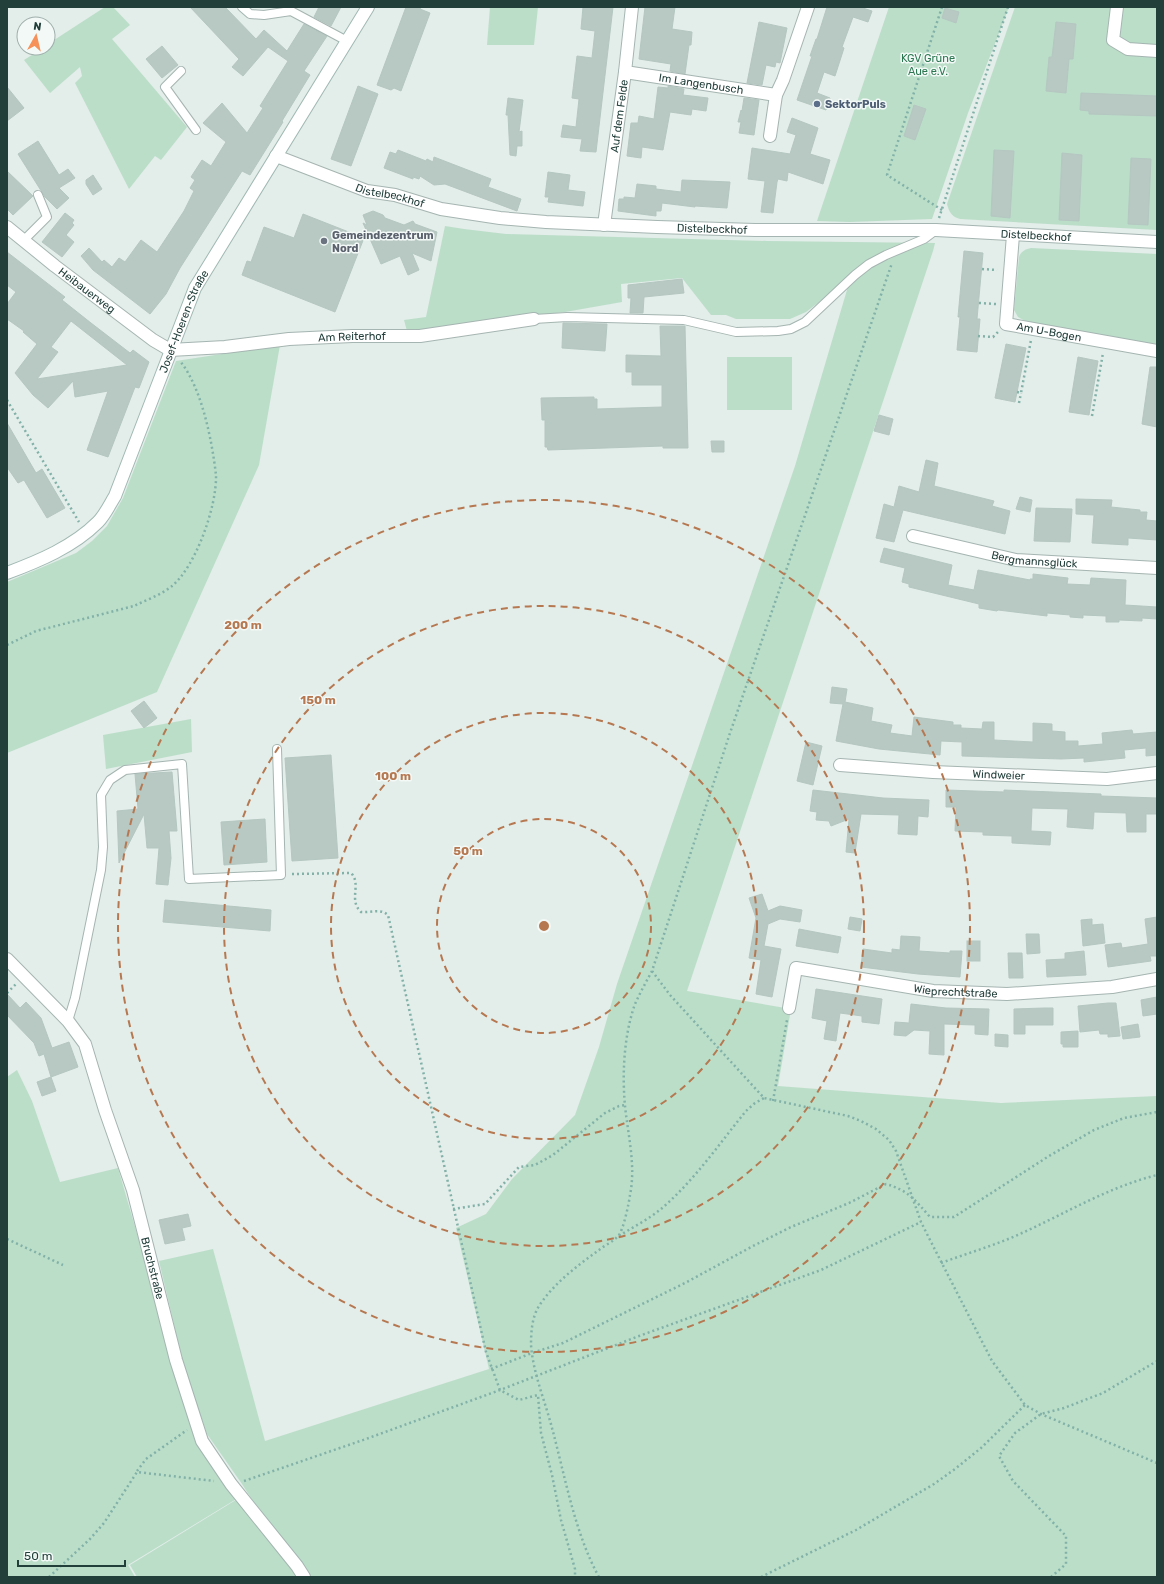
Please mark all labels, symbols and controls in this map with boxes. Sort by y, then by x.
north arrow [16,16,56,56]
text: N [32,20,42,34]
park label: KGV Grüne Aue e.V. [901,52,955,78]
street label: Im Langenbusch [658,71,744,96]
street label: Auf dem Felde [608,79,630,153]
place label: SektorPuls [825,98,886,111]
marker: SektorPuls [812,99,822,109]
street label: Distelbeckhof [354,181,427,210]
street label: Distelbeckhof [677,221,748,236]
street label: Distelbeckhof [1000,227,1072,244]
place label: Gemeindezentrum Nord [332,229,434,255]
marker: Gemeindezentrum Nord [319,236,329,246]
street label: Heibauerweg [56,265,118,316]
street label: Josef-Hoeren-Straße [156,267,211,375]
street label: Am U-Bogen [1015,320,1083,344]
street label: Am Reiterhof [318,330,387,344]
street label: Bergmannsglück [990,548,1078,570]
text: 200 m [224,618,262,632]
text: 150 m [300,693,336,707]
street label: Windweier [972,767,1026,782]
text: 100 m [375,769,411,783]
text: 50 m [453,844,483,858]
centre of rings [537,919,551,933]
street label: Wieprechtstraße [913,981,998,1000]
street label: Bruchstraße [139,1236,167,1301]
scale bar [18,1542,125,1568]
text: 50 m [24,1549,52,1563]

